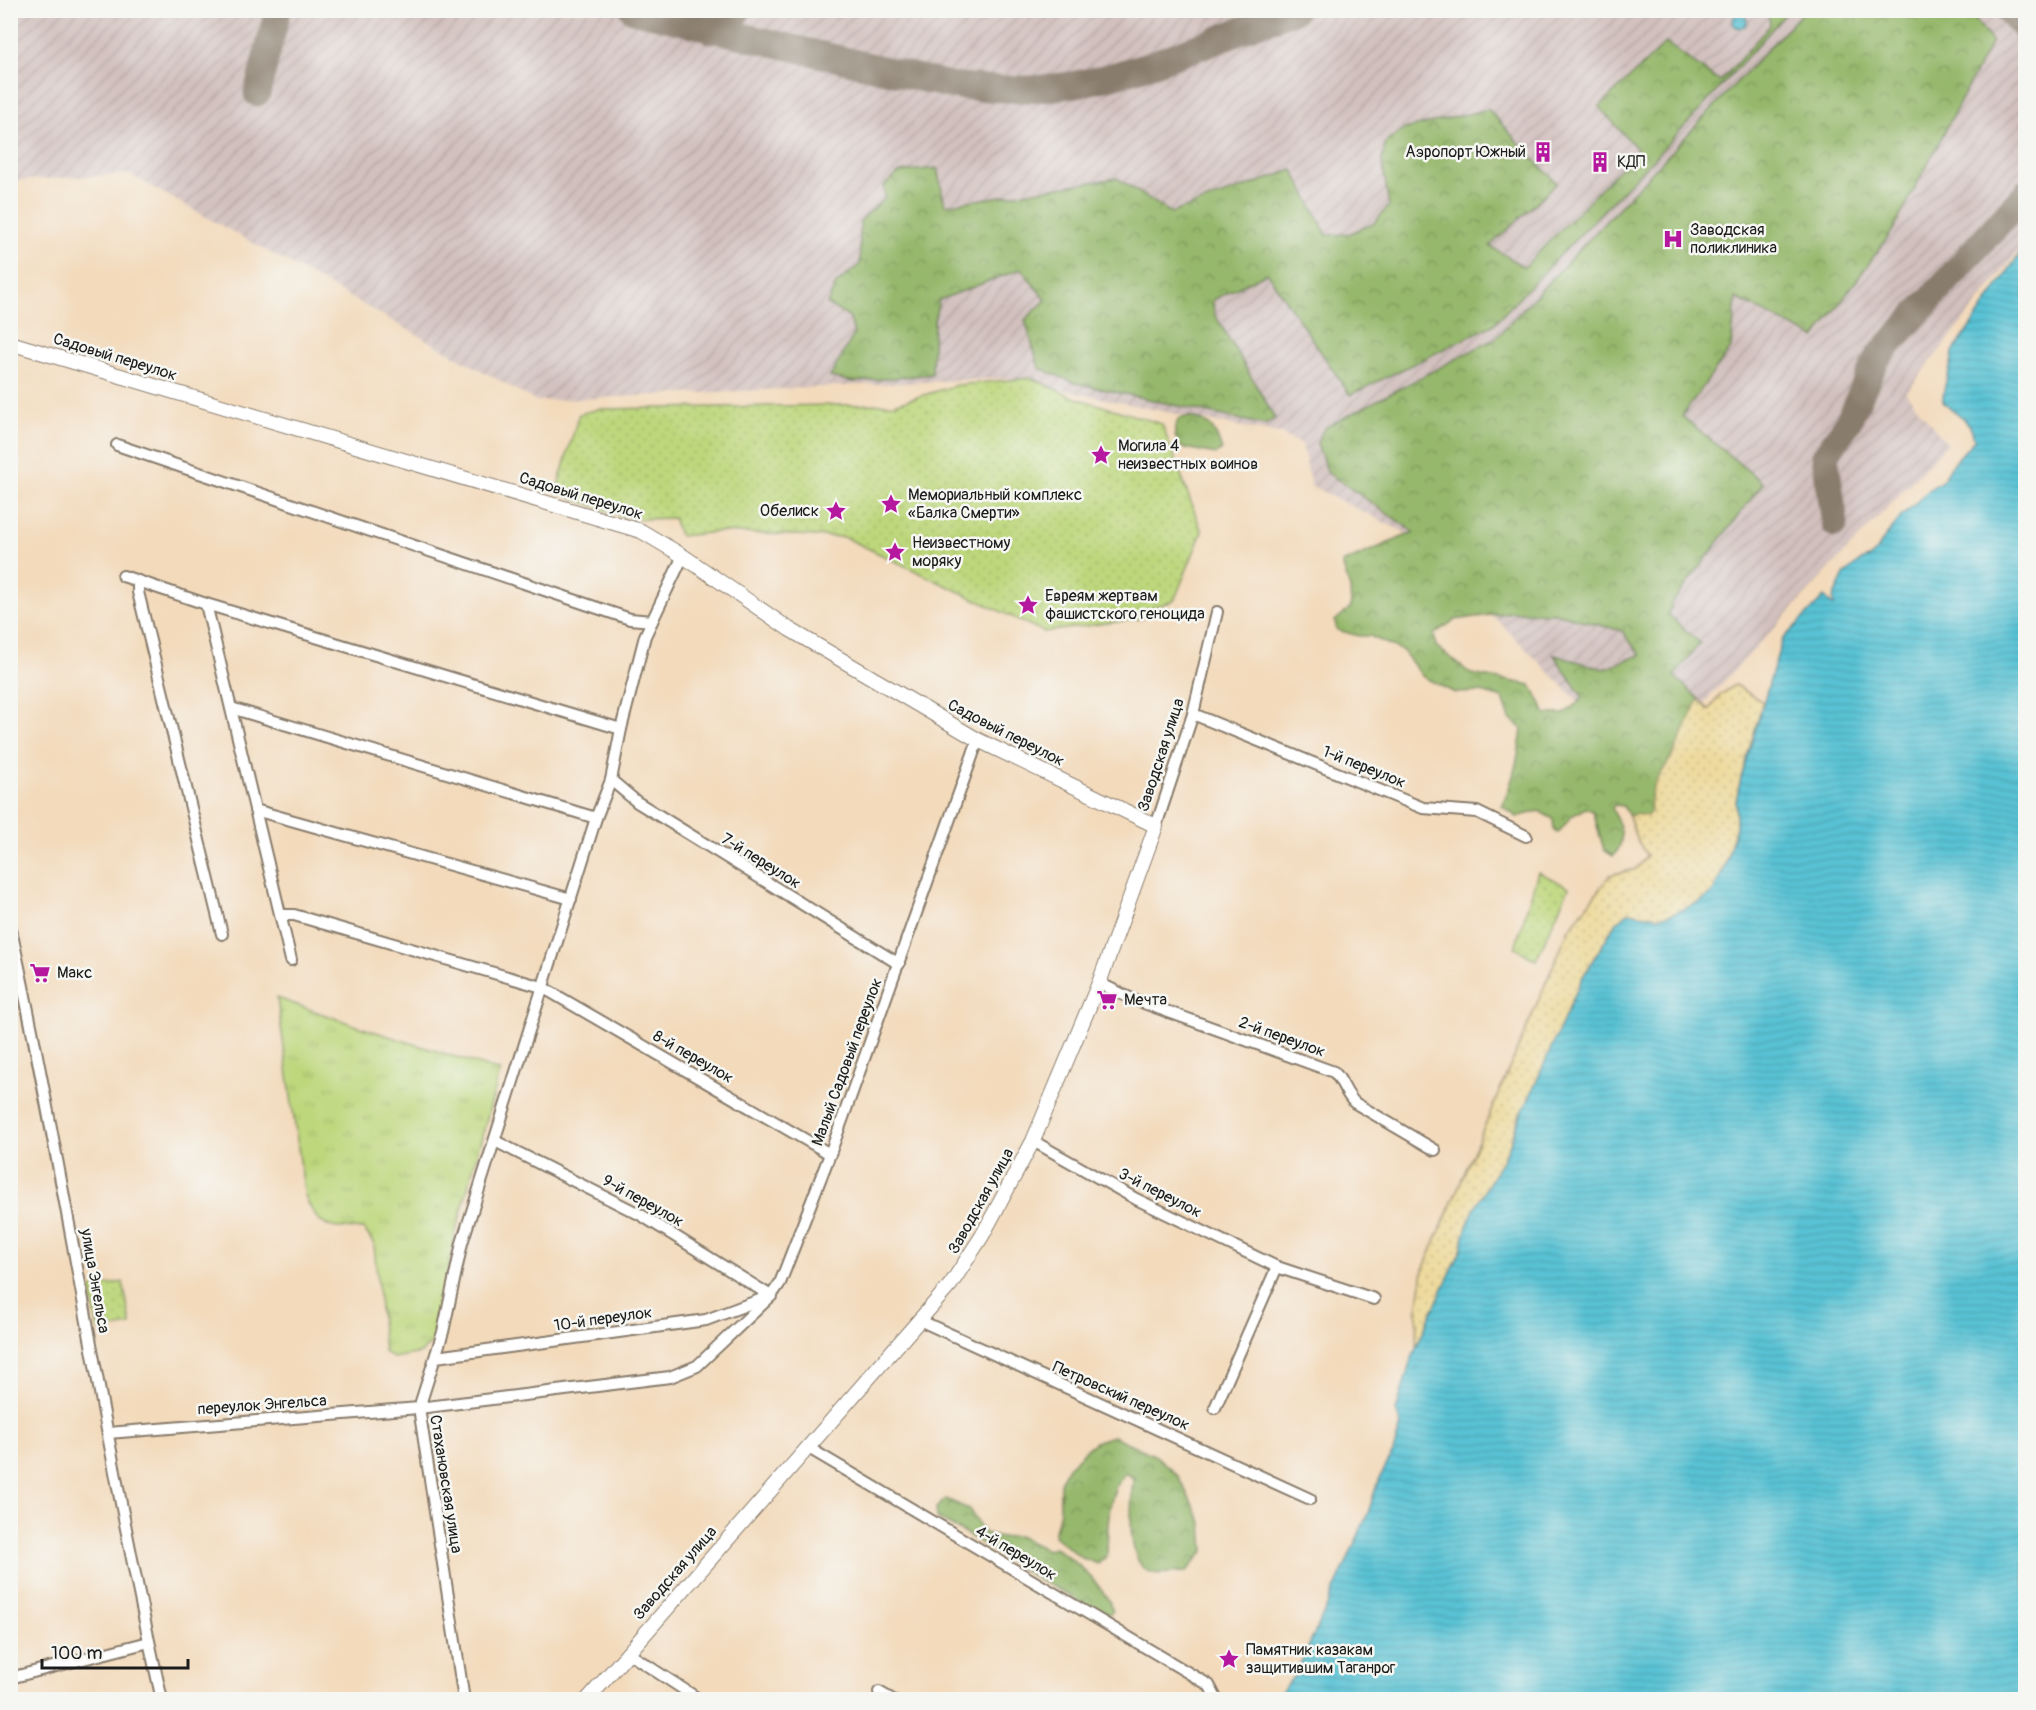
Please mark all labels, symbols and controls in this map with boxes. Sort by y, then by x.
building icon: Аэропорт Южный [1531,140,1555,164]
place label: Аэропорт Южный [1405,142,1526,162]
building icon: КДП [1588,150,1612,174]
place label: КДП [1617,152,1646,172]
place label: Заводская поликлиника [1690,220,1777,258]
hospital icon: Заводская поликлиника [1661,227,1685,251]
street label: Садовый переулок [51,329,179,385]
place label: Могила 4 неизвестных воинов [1118,436,1258,474]
place icon: Могила 4 неизвестных воинов [1089,443,1113,467]
street label: Садовый переулок [517,468,645,524]
place label: Мемориальный комплекс «Балка Смерти» [908,485,1082,523]
place icon: Мемориальный комплекс «Балка Смерти» [879,492,903,516]
place icon: Обелиск [824,499,848,523]
place label: Обелиск [760,501,819,521]
place label: Неизвестному моряку [912,533,1011,571]
place icon: Неизвестному моряку [883,540,907,564]
place label: Евреям жертвам фашистского геноцида [1045,586,1205,624]
place icon: Евреям жертвам фашистского геноцида [1016,593,1040,617]
street label: Садовый переулок [944,695,1068,771]
street label: Заводская улица [1133,696,1189,814]
street label: 1-й переулок [1320,741,1408,793]
street label: 7-й переулок [718,829,804,893]
supermarket icon: Макс [28,961,52,985]
place label: Макс [57,963,92,983]
street label: Малый Садовый переулок [807,975,887,1149]
supermarket icon: Мечта [1095,988,1119,1012]
place label: Мечта [1124,990,1167,1010]
street label: 2-й переулок [1236,1012,1328,1062]
street label: 8-й переулок [649,1026,737,1088]
street label: Заводская улица [944,1145,1018,1257]
street label: 3-й переулок [1115,1164,1205,1222]
street label: 9-й переулок [599,1170,687,1232]
street label: улица Энгельса [76,1226,114,1335]
street label: 10-й переулок [553,1302,653,1336]
street label: Петровский переулок [1049,1357,1193,1435]
street label: переулок Энгельса [197,1391,327,1419]
street label: Стахановская улица [425,1413,467,1555]
street label: 4-й переулок [972,1521,1060,1585]
street label: Заводская улица [629,1522,721,1624]
scale bar [42,1632,188,1670]
place label: Памятник казакам защитившим Таганрог [1246,1640,1396,1678]
text: 100 m [51,1642,103,1665]
place icon: Памятник казакам защитившим Таганрог [1217,1647,1241,1671]

